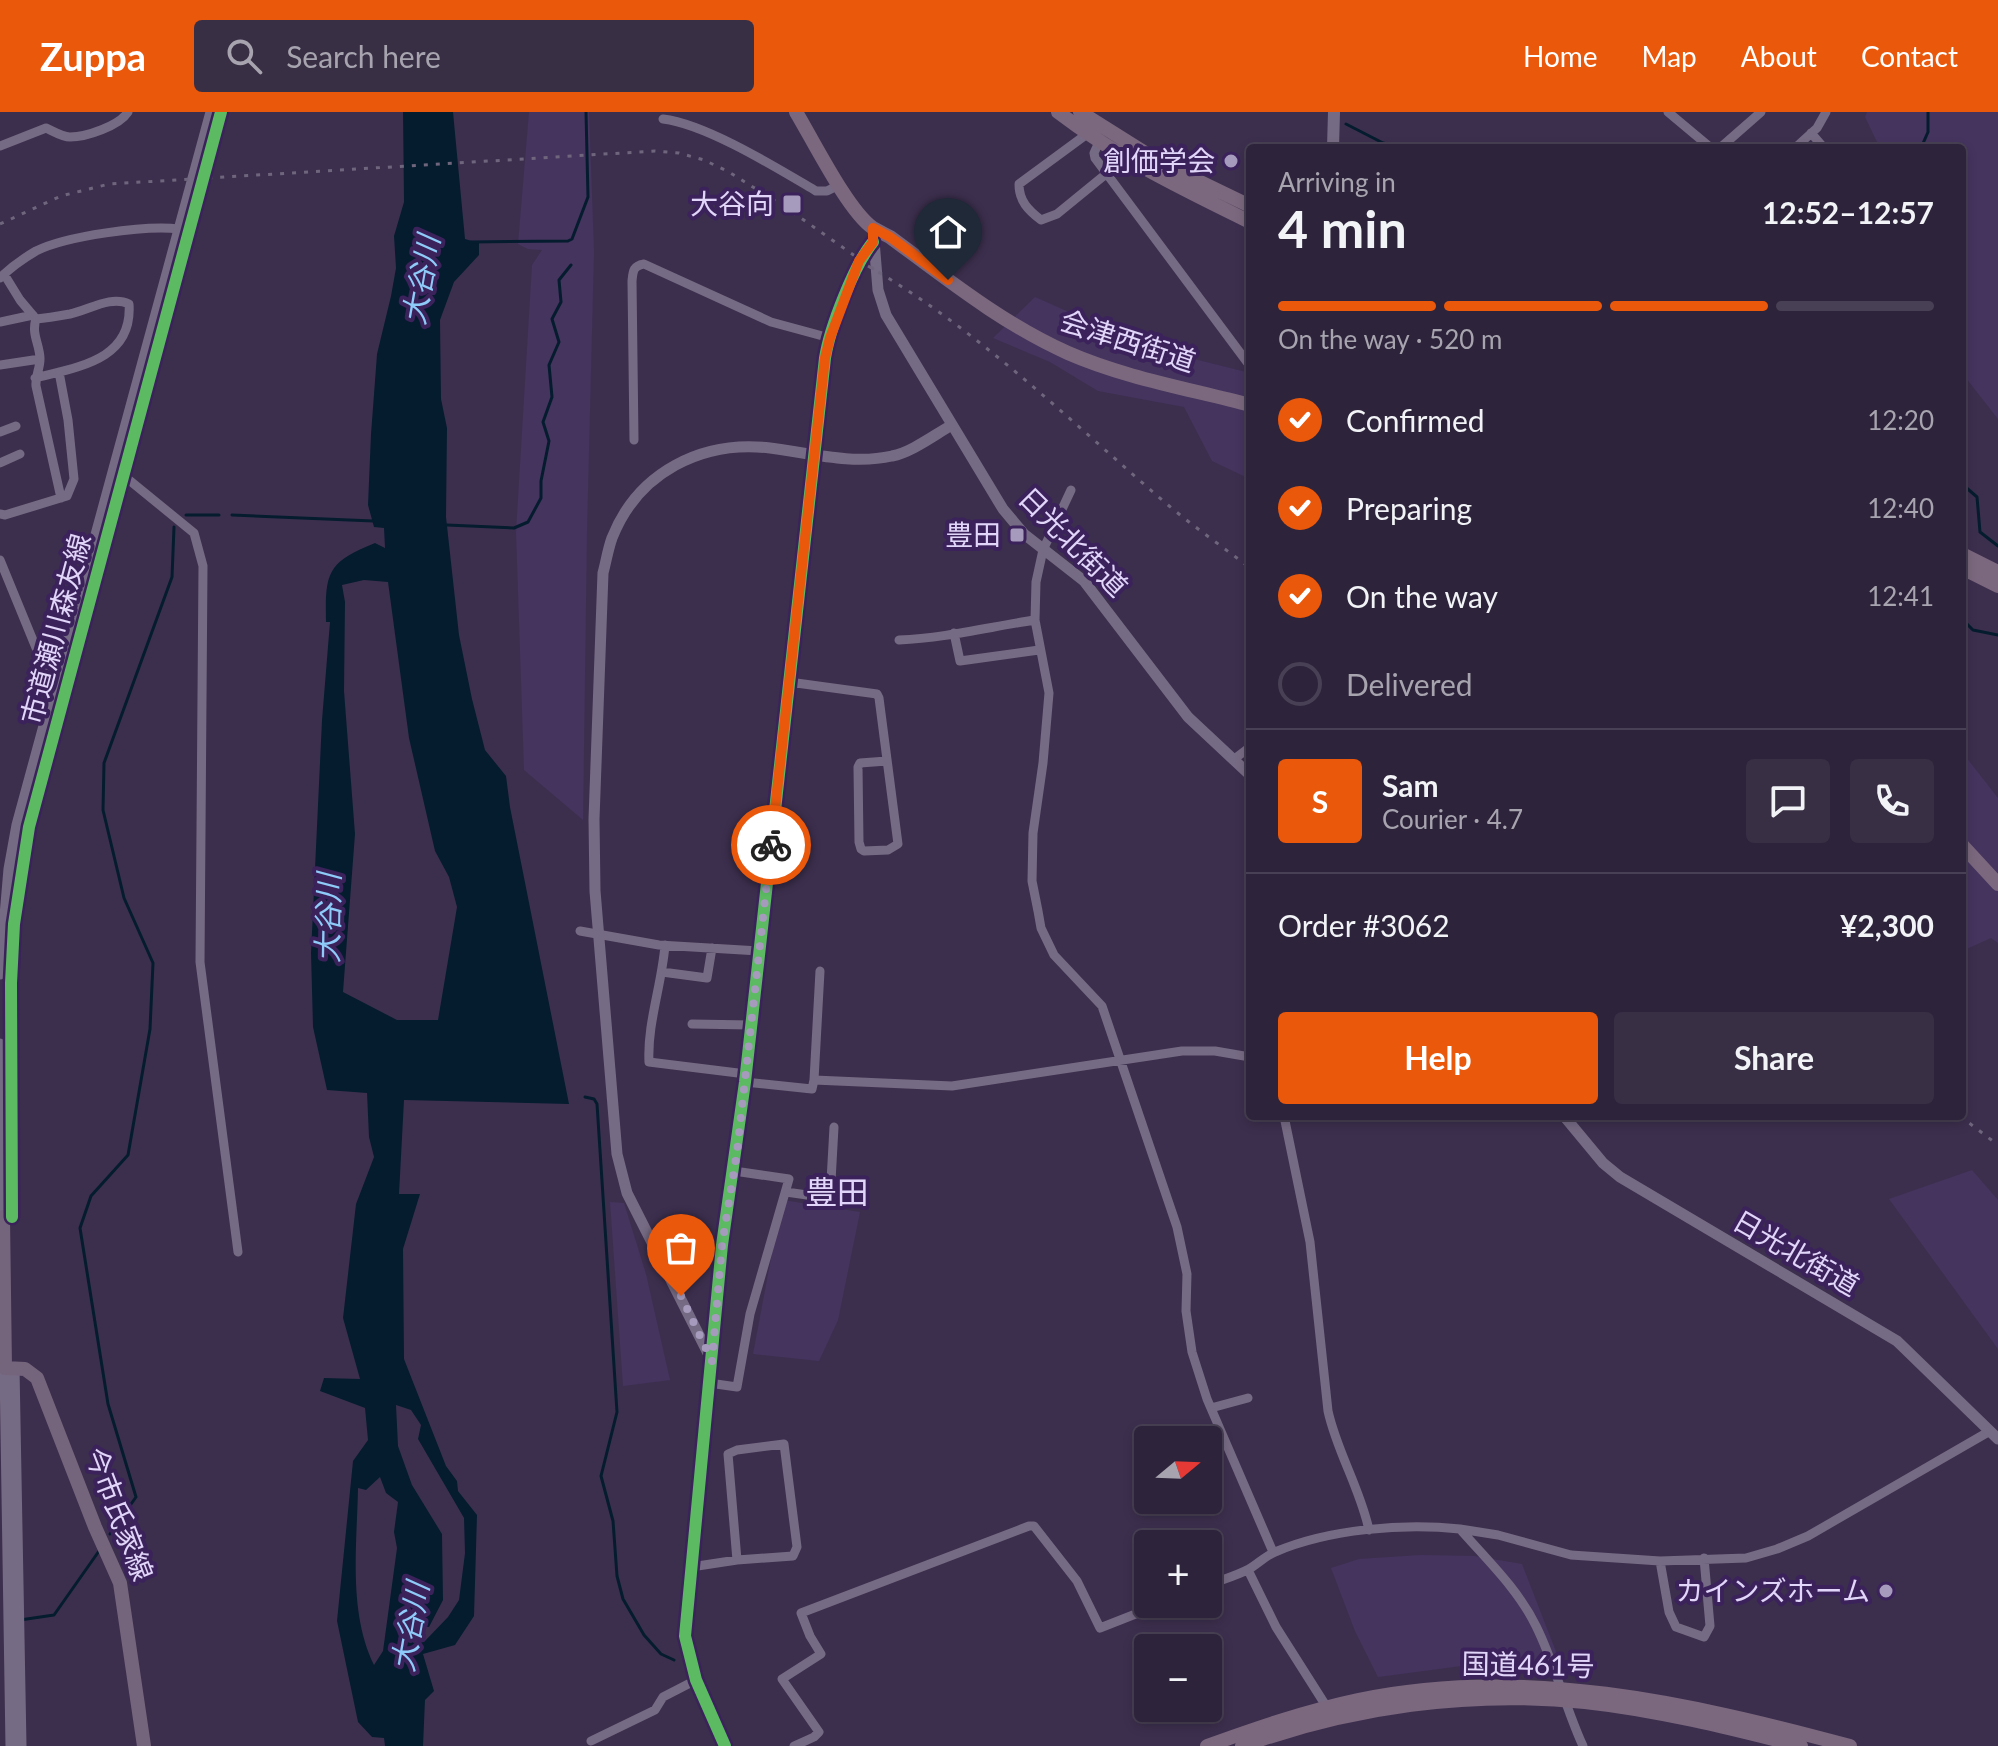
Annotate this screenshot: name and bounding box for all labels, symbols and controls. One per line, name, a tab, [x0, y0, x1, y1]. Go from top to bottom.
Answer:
search box	[194, 20, 754, 92]
text: Zuppa	[40, 33, 146, 79]
icon: search	[222, 34, 266, 78]
text: Search here	[286, 38, 441, 74]
text: Home	[1523, 39, 1598, 73]
text: Map	[1642, 39, 1697, 73]
text: About	[1741, 39, 1817, 73]
text: Contact	[1861, 39, 1958, 73]
place label: 創価学会	[1103, 143, 1215, 177]
marker: 創価学会	[1222, 152, 1240, 170]
text: Arriving in	[1278, 166, 1396, 198]
place label: 大谷向	[690, 186, 774, 220]
marker: 大谷向	[781, 193, 803, 215]
text: 12:52–12:57	[1762, 194, 1934, 230]
text: 4 min	[1278, 197, 1407, 259]
pin	[914, 198, 982, 280]
icon: home	[926, 210, 970, 254]
water label: 大谷川	[394, 229, 446, 327]
street label: 会津西街道	[1056, 302, 1200, 378]
text: On the way · 520 m	[1278, 323, 1502, 355]
icon: check	[1278, 398, 1322, 442]
text: Confirmed	[1346, 402, 1485, 438]
text: 12:20	[1867, 404, 1934, 436]
street label: 日光北街道	[1012, 480, 1135, 603]
icon: check	[1278, 486, 1322, 530]
text: Preparing	[1346, 490, 1472, 526]
text: 12:40	[1867, 492, 1934, 524]
place label: 豊田	[945, 517, 1001, 551]
marker: 豊田	[1008, 526, 1026, 544]
street label: 市道瀬川森友線	[13, 530, 97, 728]
icon: check	[1278, 574, 1322, 618]
text: On the way	[1346, 578, 1498, 614]
text: 12:41	[1867, 580, 1934, 612]
text: Delivered	[1346, 666, 1473, 702]
button: chat	[1746, 759, 1830, 843]
button: phone	[1850, 759, 1934, 843]
text: Sam	[1382, 767, 1439, 803]
text: S	[1312, 783, 1328, 819]
text: Courier · 4.7	[1382, 803, 1523, 835]
courier	[731, 805, 811, 885]
icon: bike	[749, 823, 793, 867]
water label: 大谷川	[308, 870, 346, 963]
text: Order #3062	[1278, 907, 1450, 943]
text: ¥2,300	[1840, 907, 1934, 943]
button: Help	[1278, 1012, 1598, 1104]
button: Share	[1614, 1012, 1934, 1104]
district label: 豊田	[805, 1172, 869, 1211]
street label: 日光北街道	[1727, 1202, 1866, 1302]
pin	[647, 1214, 715, 1296]
icon: bag	[659, 1226, 703, 1270]
north arrow	[1134, 1426, 1222, 1514]
map controls	[1134, 1426, 1222, 1722]
street label: 今市氏家線	[79, 1442, 161, 1585]
button: +	[1134, 1530, 1222, 1618]
place label: カインズホーム	[1675, 1573, 1870, 1607]
water label: 大谷川	[383, 1576, 435, 1674]
marker: カインズホーム	[1877, 1582, 1895, 1600]
button: −	[1134, 1634, 1222, 1722]
street label: 国道461号	[1461, 1646, 1595, 1682]

